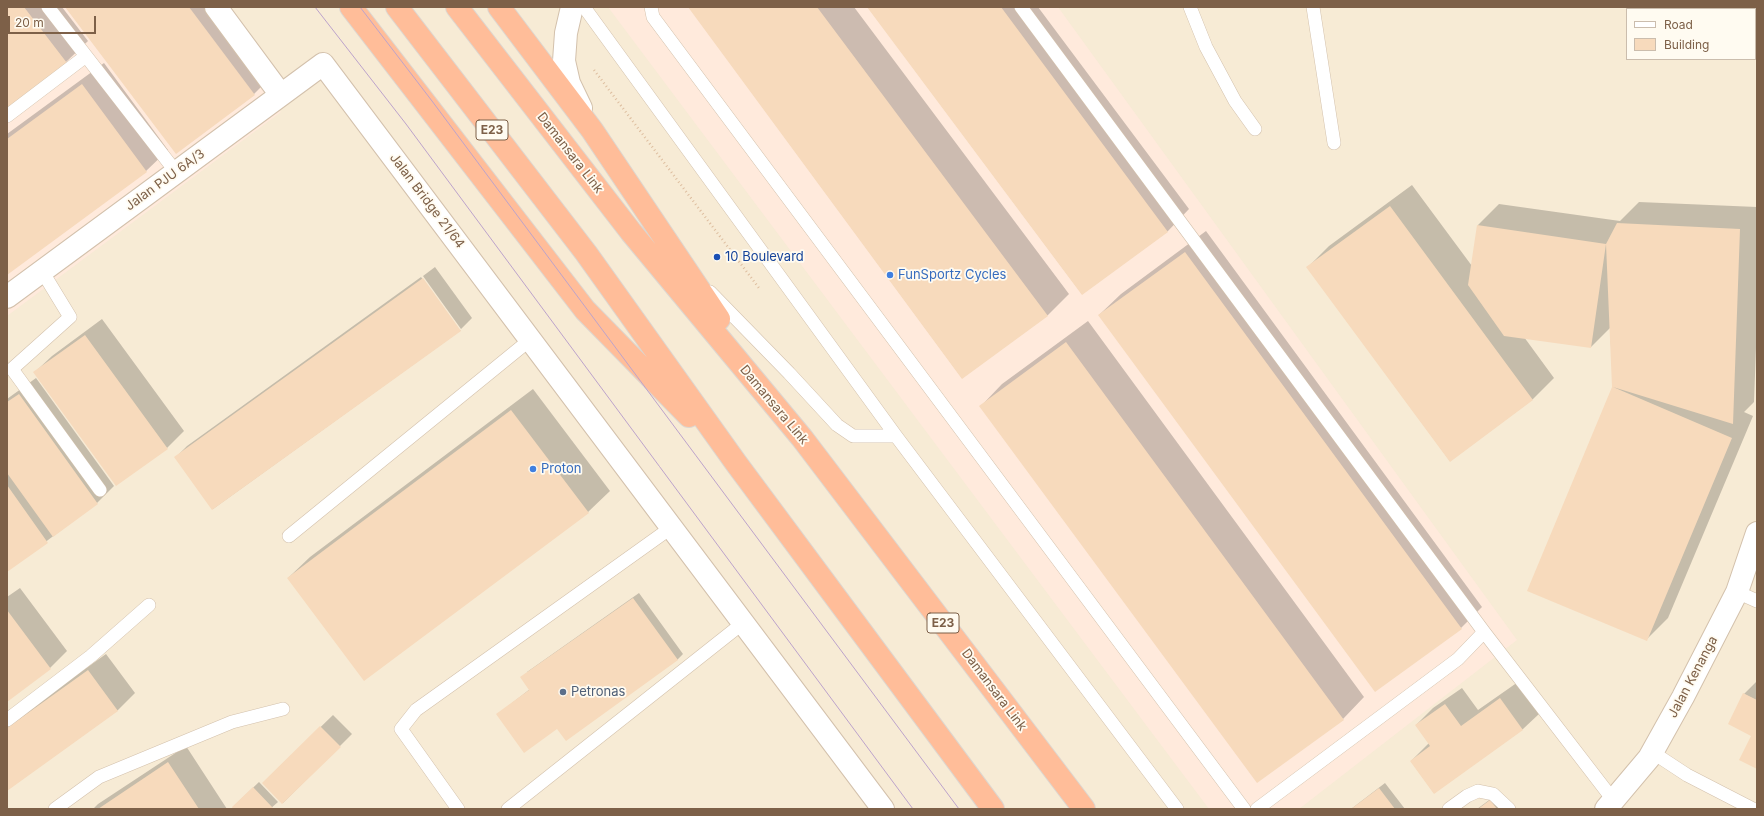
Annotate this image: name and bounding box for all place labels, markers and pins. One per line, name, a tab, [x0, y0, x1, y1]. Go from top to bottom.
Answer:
place label: 10 Boulevard	[725, 249, 804, 265]
marker: 10 Boulevard	[712, 252, 722, 262]
place label: FunSportz Cycles	[898, 267, 1006, 283]
marker: FunSportz Cycles	[885, 270, 895, 280]
place label: Proton	[541, 461, 581, 477]
marker: Proton	[528, 464, 538, 474]
place label: Petronas	[571, 684, 625, 700]
marker: Petronas	[558, 687, 568, 697]

